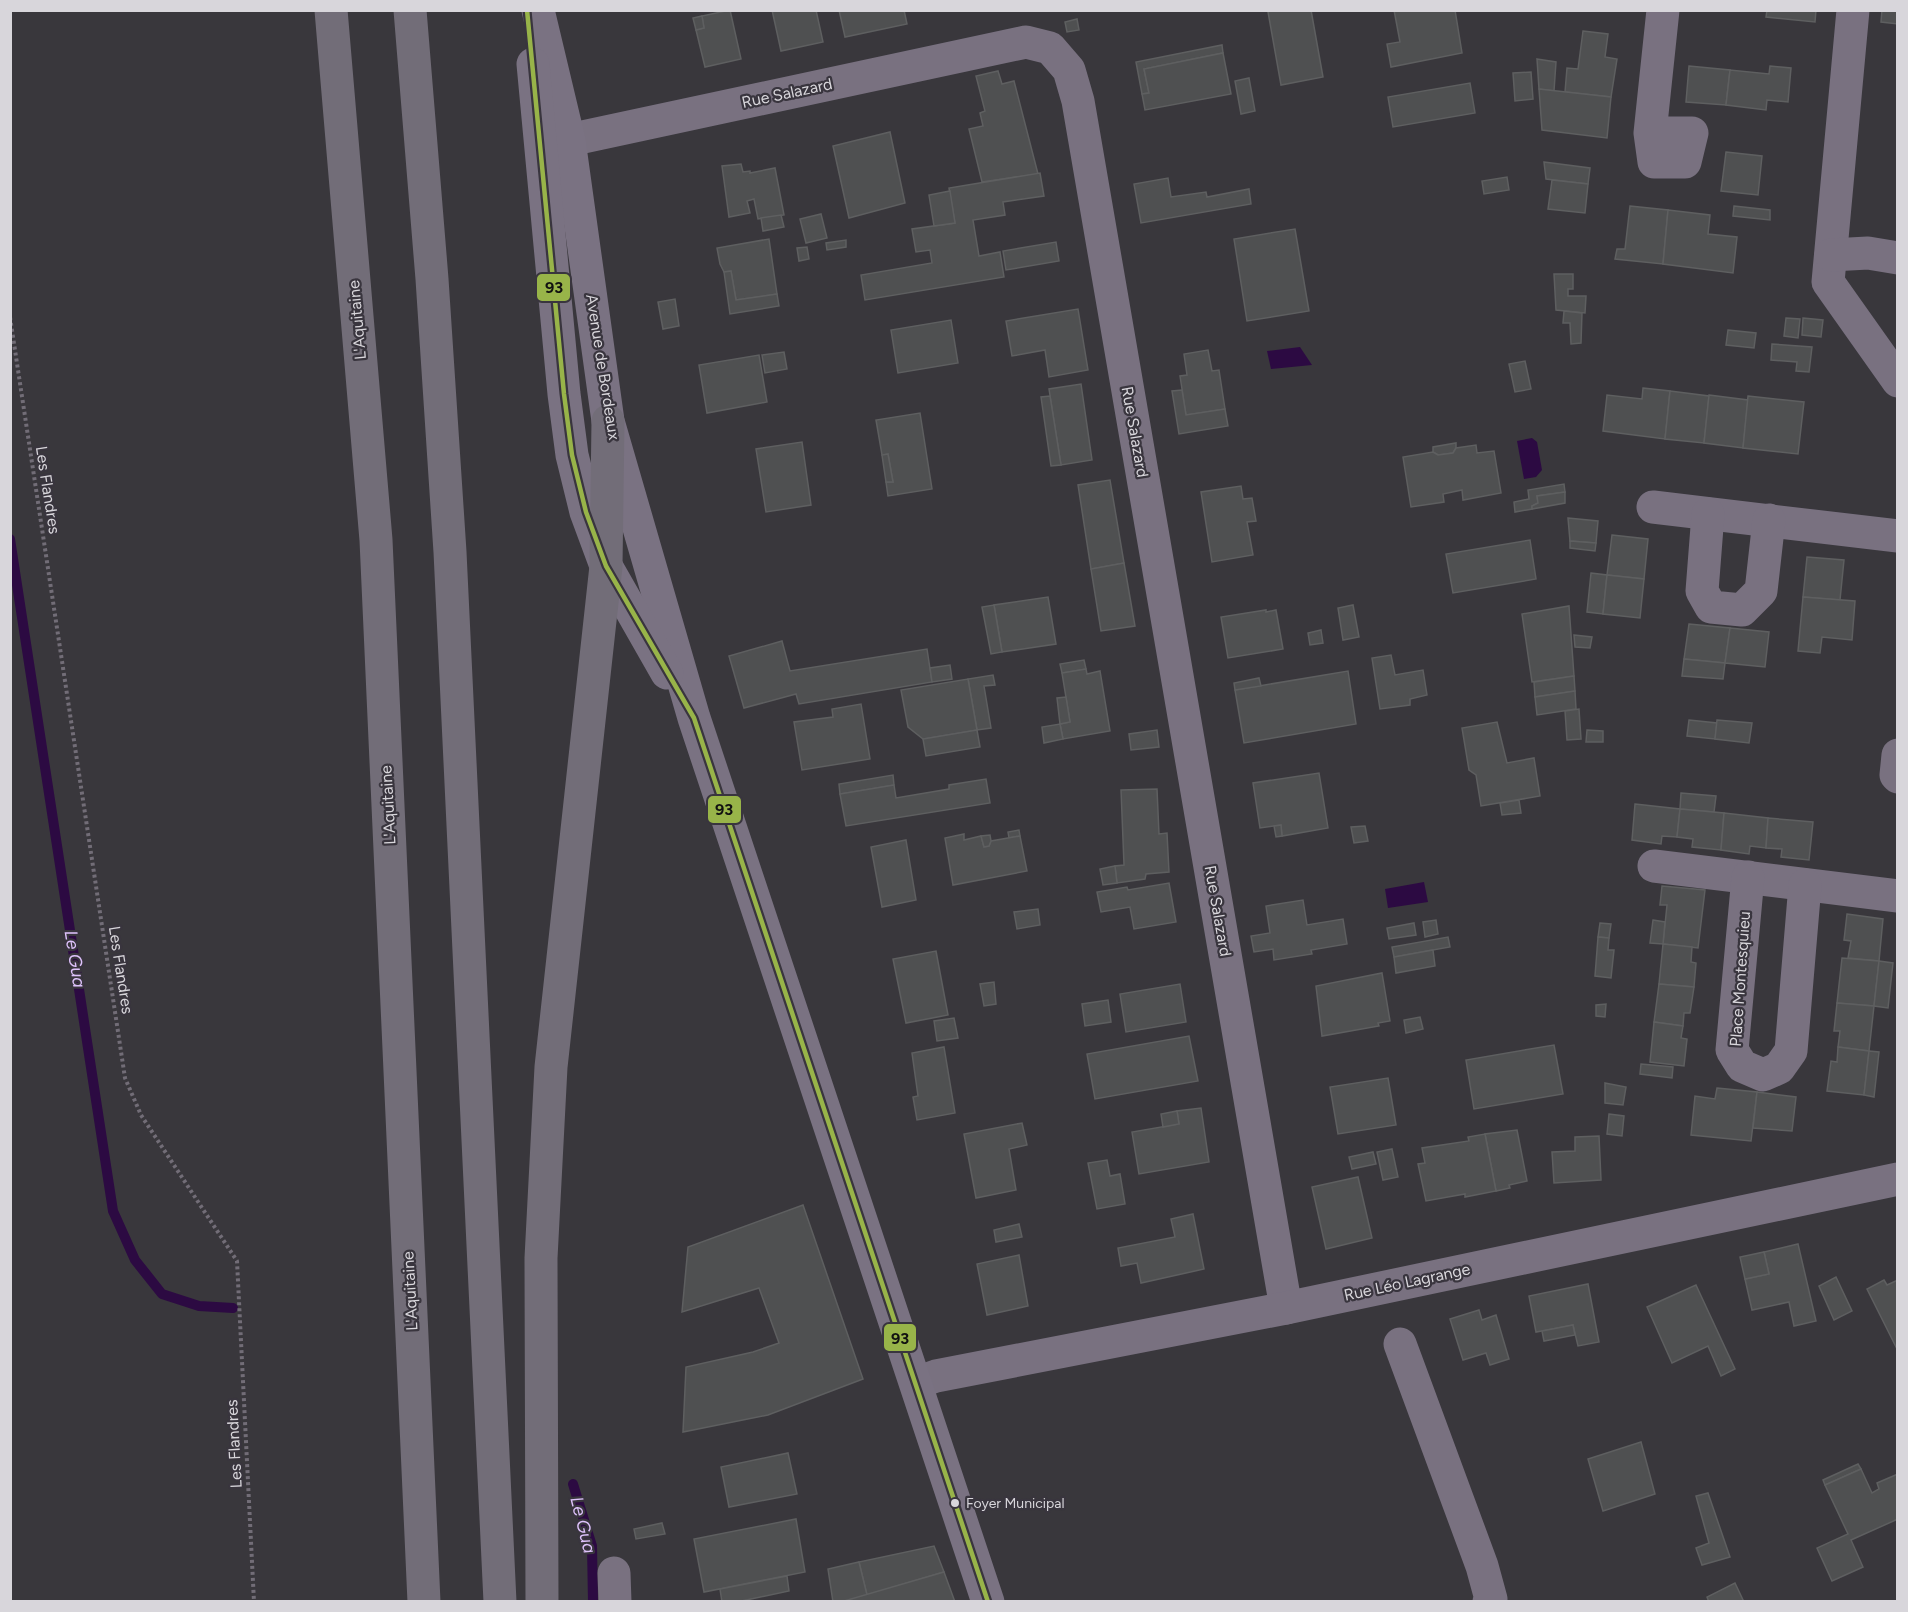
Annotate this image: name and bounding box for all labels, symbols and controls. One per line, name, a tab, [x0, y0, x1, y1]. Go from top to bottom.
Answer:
street label: Rue Salazard	[740, 74, 834, 112]
line badge: 93	[536, 273, 571, 302]
text: 93	[545, 278, 563, 297]
street label: L'Aquitaine	[344, 279, 370, 361]
street label: Avenue de Bordeaux	[582, 293, 624, 442]
street label: Rue Salazard	[1118, 385, 1152, 479]
street label: Les Flandres	[32, 445, 64, 535]
street label: L'Aquitaine	[376, 764, 400, 845]
line badge: 93	[707, 795, 742, 824]
text: 93	[715, 800, 733, 819]
street label: Rue Salazard	[1201, 864, 1235, 958]
street label: Place Montesquieu	[1726, 911, 1754, 1047]
street label: Les Flandres	[105, 925, 137, 1015]
water label: Le Gua	[60, 929, 90, 990]
street label: L'Aquitaine	[398, 1250, 422, 1331]
street label: Rue Léo Lagrange	[1342, 1259, 1472, 1305]
line badge: 93	[883, 1323, 917, 1352]
text: 93	[891, 1329, 909, 1348]
street label: Les Flandres	[222, 1399, 246, 1489]
water label: Le Gua	[565, 1494, 601, 1556]
place label: Foyer Municipal	[966, 1495, 1065, 1512]
marker: Foyer Municipal	[949, 1497, 961, 1509]

